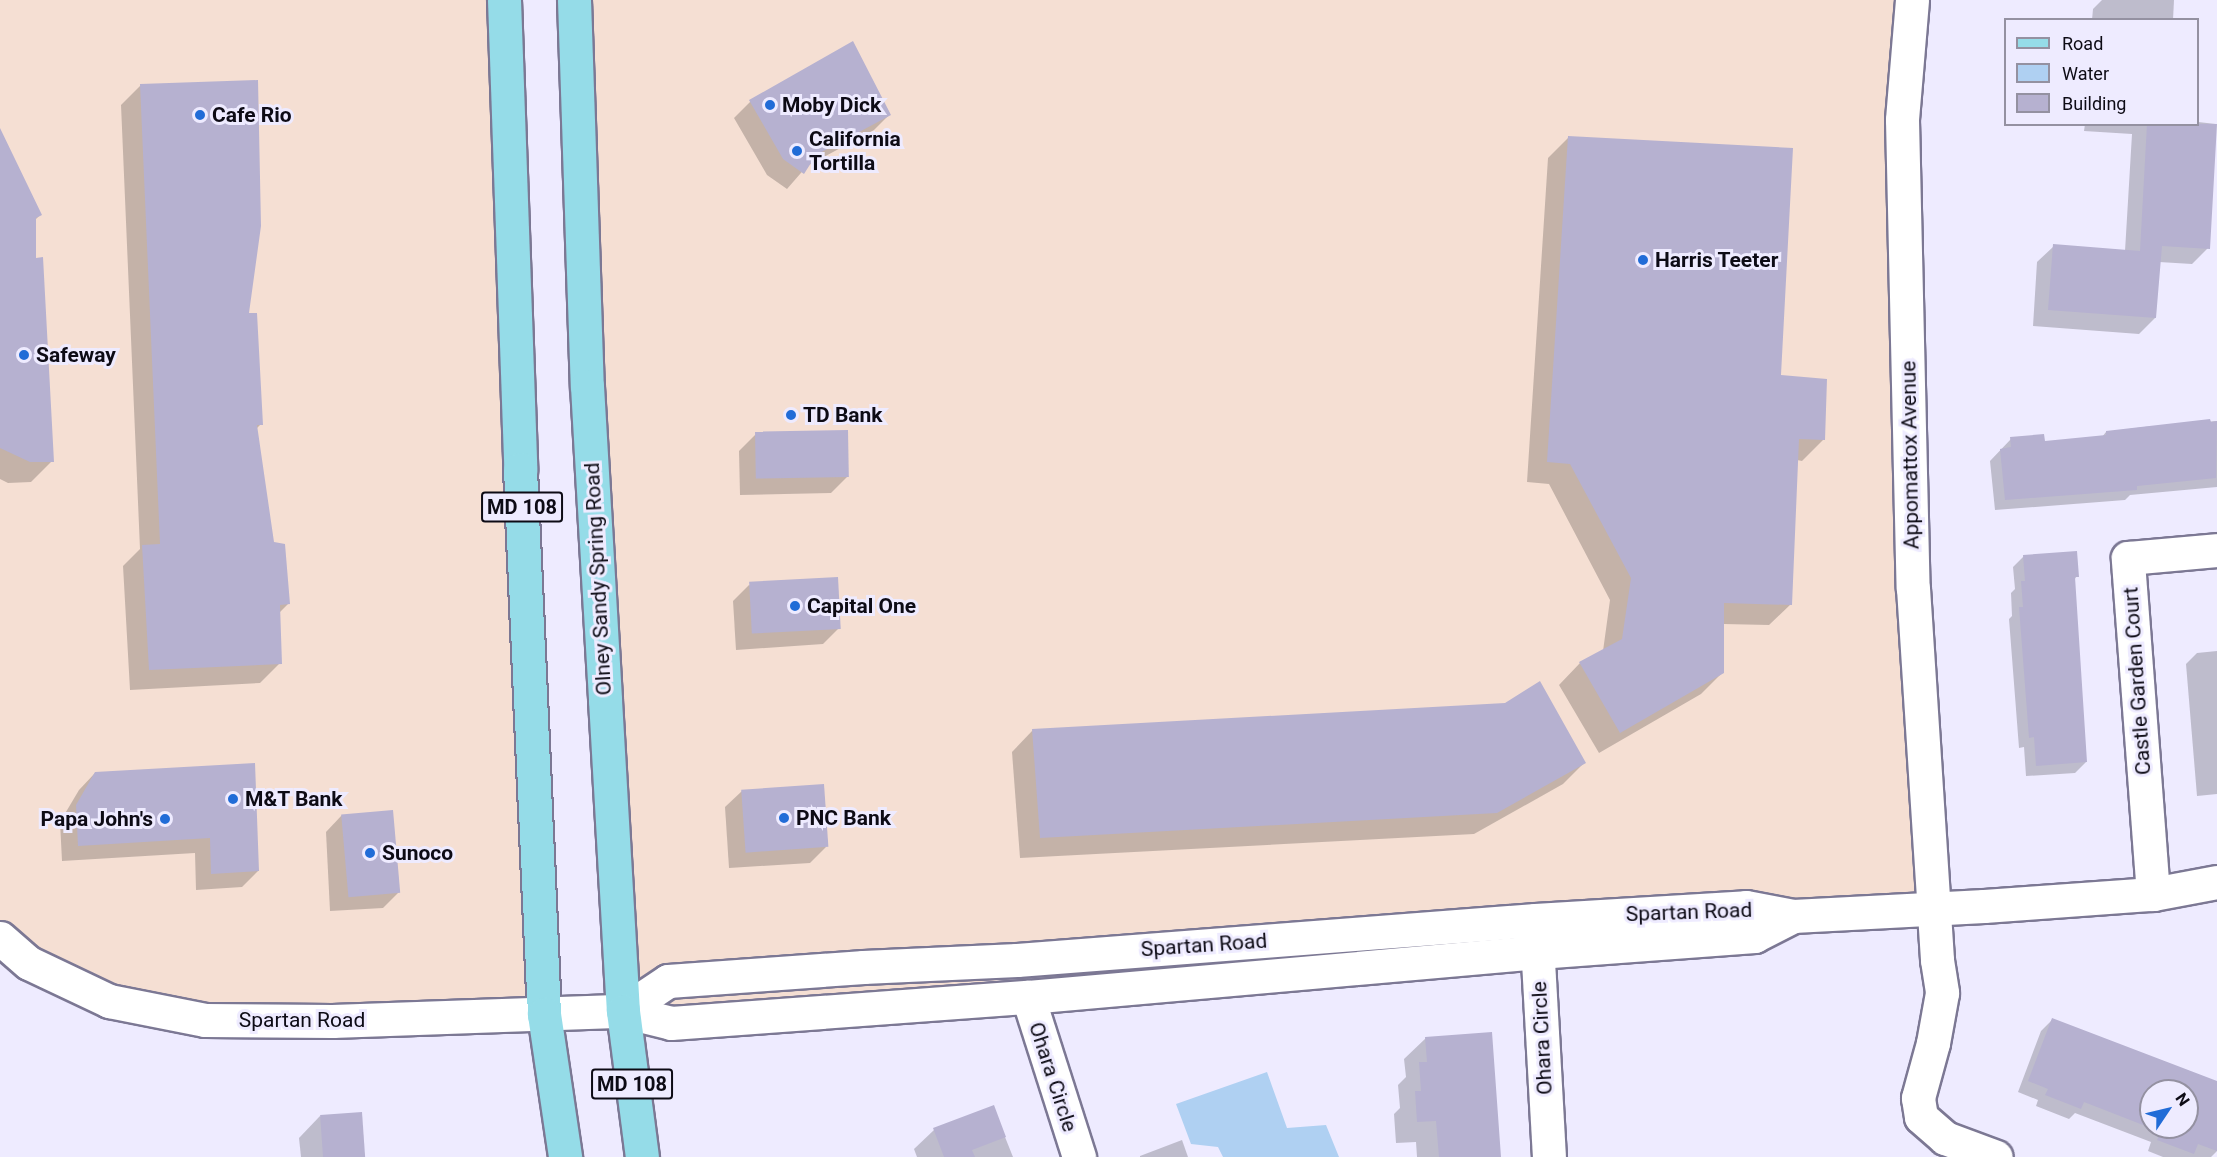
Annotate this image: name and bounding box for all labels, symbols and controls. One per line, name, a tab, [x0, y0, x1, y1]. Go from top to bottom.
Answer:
legend	[2004, 18, 2199, 126]
text: Road	[2062, 33, 2103, 54]
text: Water	[2062, 63, 2109, 84]
place label: Moby Dick	[782, 92, 881, 118]
text: Building	[2062, 93, 2126, 114]
marker: Moby Dick	[763, 98, 777, 112]
place label: Cafe Rio	[212, 102, 292, 128]
marker: Cafe Rio	[193, 108, 207, 122]
place label: California Tortilla	[809, 126, 901, 176]
marker: California Tortilla	[790, 144, 804, 158]
place label: Harris Teeter	[1655, 247, 1779, 273]
marker: Harris Teeter	[1636, 253, 1650, 267]
place label: Safeway	[36, 342, 116, 368]
marker: Safeway	[17, 348, 31, 362]
street label: Appomattox Avenue	[1896, 360, 1924, 550]
place label: TD Bank	[803, 402, 883, 428]
marker: TD Bank	[784, 408, 798, 422]
street label: Olney Sandy Spring Road	[579, 462, 617, 696]
road number: MD 108	[480, 490, 564, 524]
street label: Castle Garden Court	[2118, 586, 2156, 776]
place label: Capital One	[807, 593, 916, 619]
marker: Capital One	[788, 599, 802, 613]
place label: M&T Bank	[245, 786, 343, 812]
marker: M&T Bank	[226, 792, 240, 806]
place label: PNC Bank	[796, 805, 891, 831]
place label: Papa John's	[41, 806, 153, 832]
marker: PNC Bank	[777, 811, 791, 825]
marker: Papa John's	[158, 812, 172, 826]
place label: Sunoco	[382, 840, 453, 866]
marker: Sunoco	[363, 846, 377, 860]
street label: Spartan Road	[1625, 897, 1753, 927]
street label: Spartan Road	[1140, 928, 1268, 962]
street label: Ohara Circle	[1526, 981, 1558, 1095]
street label: Spartan Road	[239, 1007, 365, 1033]
street label: Ohara Circle	[1023, 1019, 1083, 1135]
road number: MD 108	[590, 1067, 674, 1101]
north arrow	[2139, 1079, 2199, 1139]
text: N	[2171, 1089, 2194, 1110]

